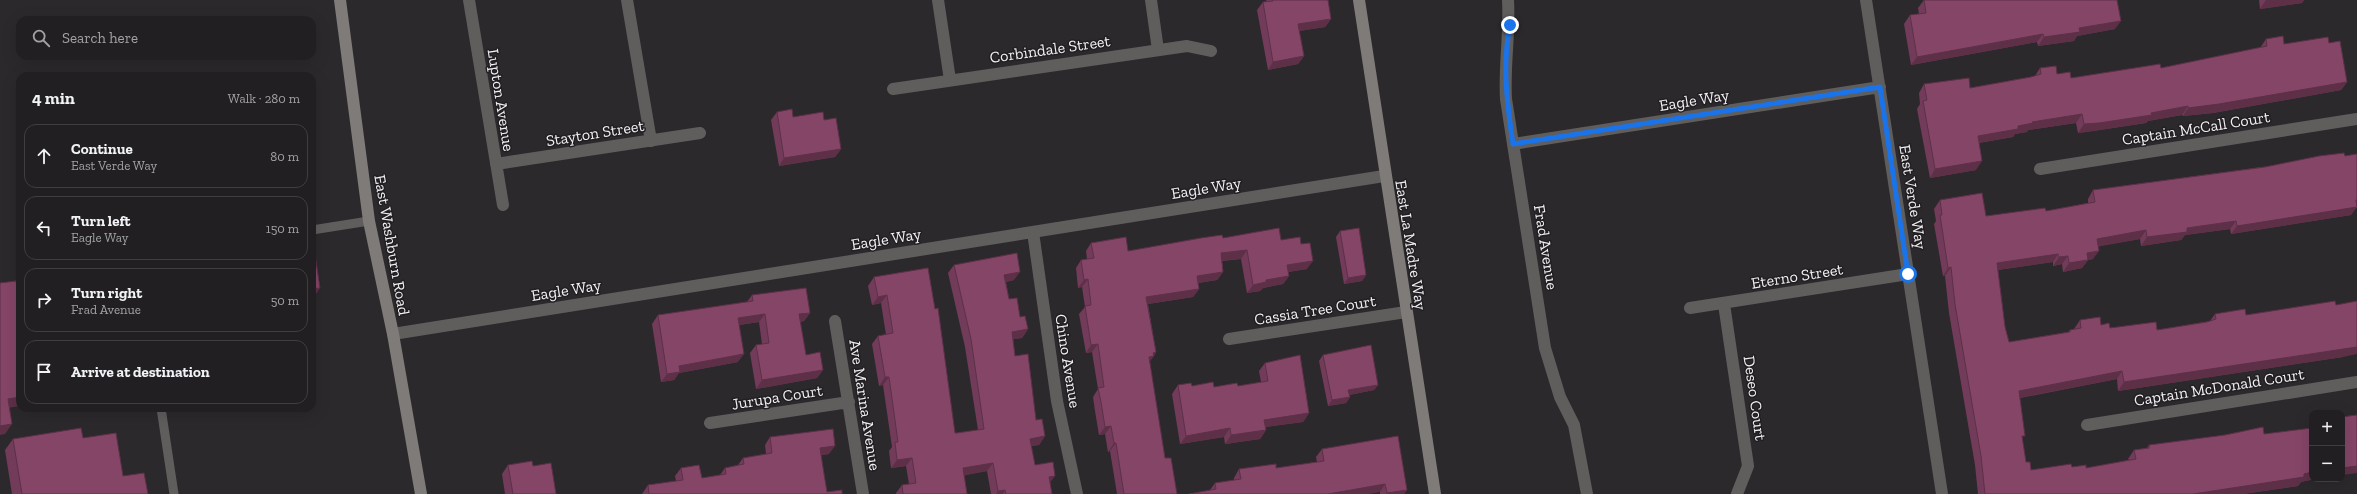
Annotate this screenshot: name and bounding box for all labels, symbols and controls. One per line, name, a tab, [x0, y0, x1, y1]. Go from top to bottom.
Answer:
search box	[16, 16, 316, 60]
route end	[1501, 16, 1519, 34]
icon: search	[30, 27, 52, 49]
text: Search here	[62, 29, 138, 47]
street label: Corbindale Street	[988, 31, 1112, 67]
street label: Lupton Avenue	[484, 47, 518, 153]
street label: Eagle Way	[1658, 85, 1731, 115]
text: 4 min	[32, 88, 75, 108]
text: Walk · 280 m	[228, 91, 300, 106]
street label: Captain McCall Court	[2121, 107, 2271, 149]
street label: Stayton Street	[545, 116, 646, 150]
text: Continue	[71, 140, 133, 158]
street label: East Verde Way	[1895, 143, 1931, 252]
icon: ahead	[33, 145, 55, 167]
text: 80 m	[270, 149, 299, 164]
text: East Verde Way	[71, 158, 157, 173]
street label: East Washburn Road	[370, 173, 414, 317]
street label: Eagle Way	[1170, 173, 1243, 203]
street label: East La Madre Way	[1391, 179, 1431, 312]
street label: Frad Avenue	[1530, 203, 1562, 291]
text: Turn left	[71, 212, 131, 230]
icon: left	[33, 217, 55, 239]
text: 150 m	[266, 221, 299, 236]
street label: Eagle Way	[850, 224, 923, 254]
text: Eagle Way	[71, 230, 128, 245]
street label: Eterno Street	[1750, 259, 1844, 293]
route start	[1899, 265, 1917, 283]
street label: Eagle Way	[530, 275, 603, 305]
text: Turn right	[71, 284, 142, 302]
icon: right	[33, 289, 55, 311]
street label: Cassia Tree Court	[1253, 291, 1377, 329]
text: 50 m	[271, 293, 299, 308]
text: Frad Avenue	[71, 302, 141, 317]
street label: Chino Avenue	[1051, 313, 1085, 409]
street label: Ave Marina Avenue	[845, 338, 885, 472]
street label: Deseo Court	[1740, 354, 1770, 442]
icon: arrive	[33, 361, 55, 383]
text: Arrive at destination	[71, 363, 210, 381]
street label: Captain McDonald Court	[2133, 364, 2305, 410]
street label: Jurupa Court	[730, 380, 824, 414]
map controls	[2309, 410, 2345, 482]
button: +	[2309, 410, 2345, 446]
button: −	[2309, 446, 2345, 482]

